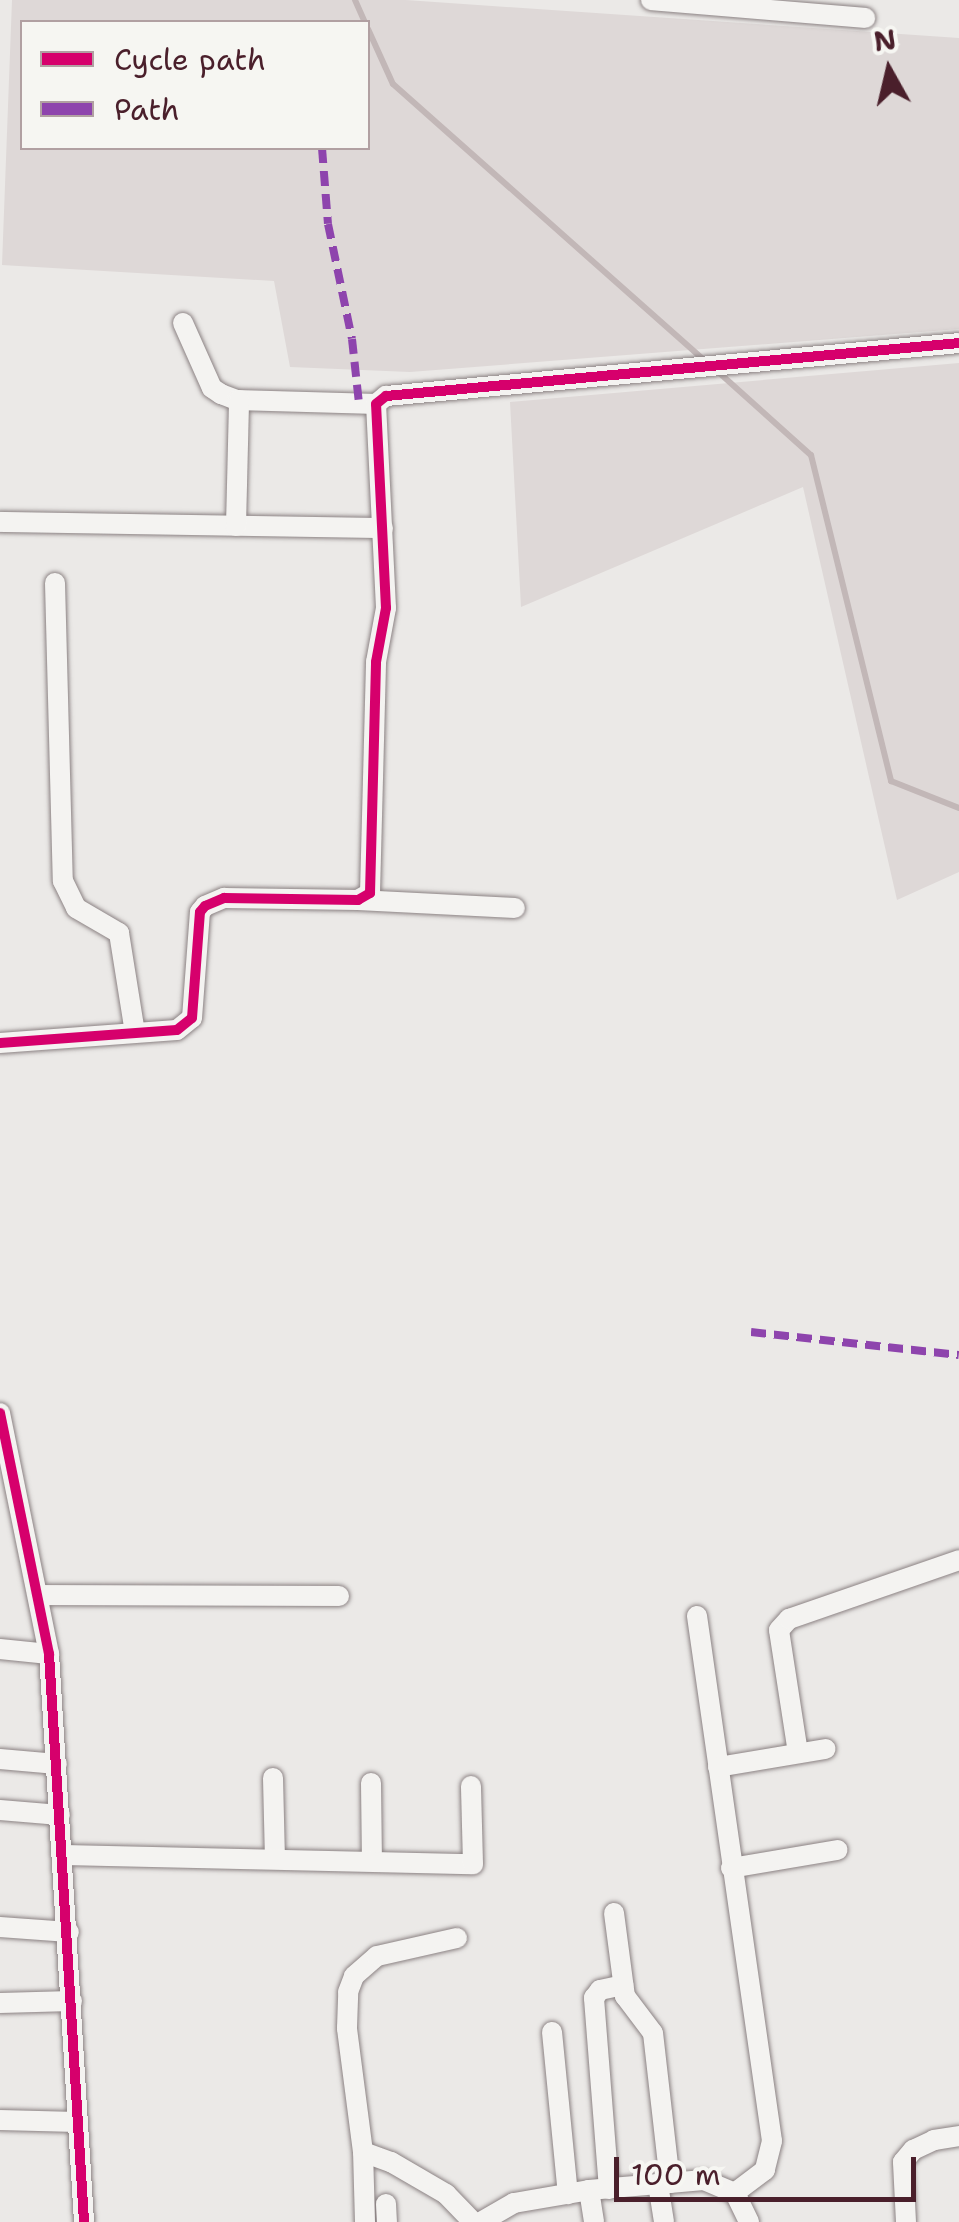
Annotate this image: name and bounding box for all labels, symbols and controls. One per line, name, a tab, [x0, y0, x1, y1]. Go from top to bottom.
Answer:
legend	[20, 20, 370, 150]
north arrow	[839, 20, 939, 120]
text: N	[871, 20, 898, 61]
text: Cycle path	[114, 39, 266, 80]
text: Path	[114, 89, 180, 130]
scale bar	[619, 2137, 922, 2199]
text: 100 m	[631, 2154, 721, 2195]

